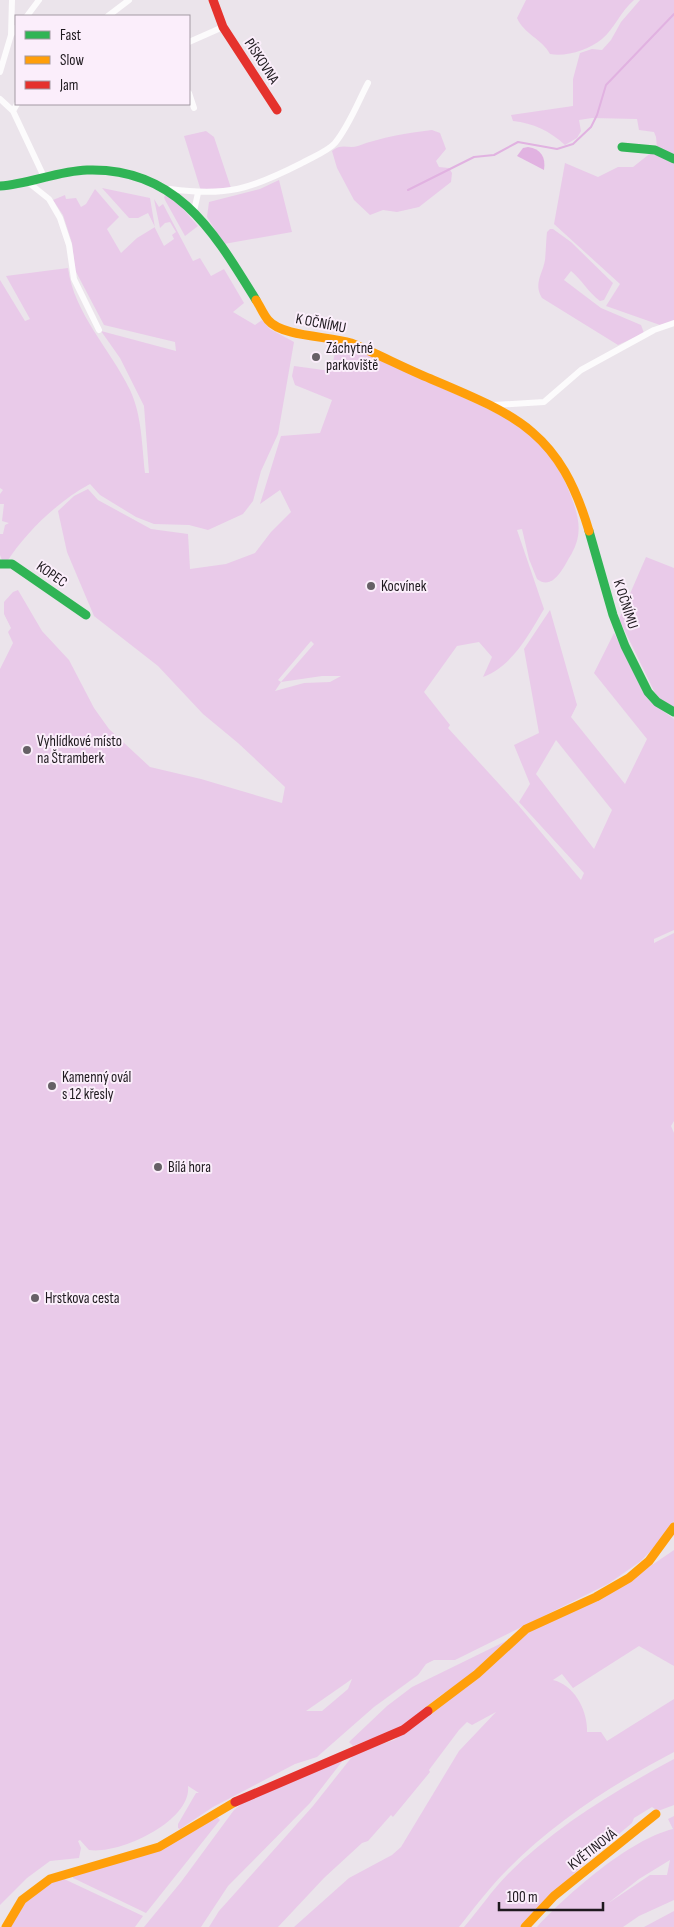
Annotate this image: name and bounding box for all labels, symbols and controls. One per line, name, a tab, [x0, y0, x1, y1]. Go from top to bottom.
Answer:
legend	[15, 15, 190, 105]
text: Fast	[60, 26, 82, 45]
street label: PÍSKOVNA	[240, 35, 284, 88]
text: Slow	[60, 51, 84, 70]
text: Jam	[59, 76, 78, 95]
street label: K OČNÍMU	[294, 309, 348, 338]
place label: Záchytné parkoviště	[326, 339, 378, 375]
marker: Záchytné parkoviště	[310, 351, 322, 363]
street label: KOPEC	[33, 557, 71, 592]
place label: Kocvínek	[381, 577, 427, 596]
street label: K OČNÍMU	[609, 577, 642, 631]
marker: Kocvínek	[365, 580, 377, 592]
place label: Vyhlídkové místo na Štramberk	[37, 732, 122, 768]
marker: Vyhlídkové místo na Štramberk	[21, 744, 33, 756]
place label: Kamenný ovál s 12 křesly	[62, 1068, 131, 1104]
marker: Kamenný ovál s 12 křesly	[46, 1080, 58, 1092]
place label: Bílá hora	[168, 1158, 211, 1177]
marker: Bílá hora	[152, 1161, 164, 1173]
place label: Hrstkova cesta	[45, 1289, 120, 1308]
marker: Hrstkova cesta	[29, 1292, 41, 1304]
street label: KVĚTINOVÁ	[564, 1824, 621, 1874]
scale bar	[499, 1880, 603, 1912]
text: 100 m	[507, 1888, 538, 1907]

